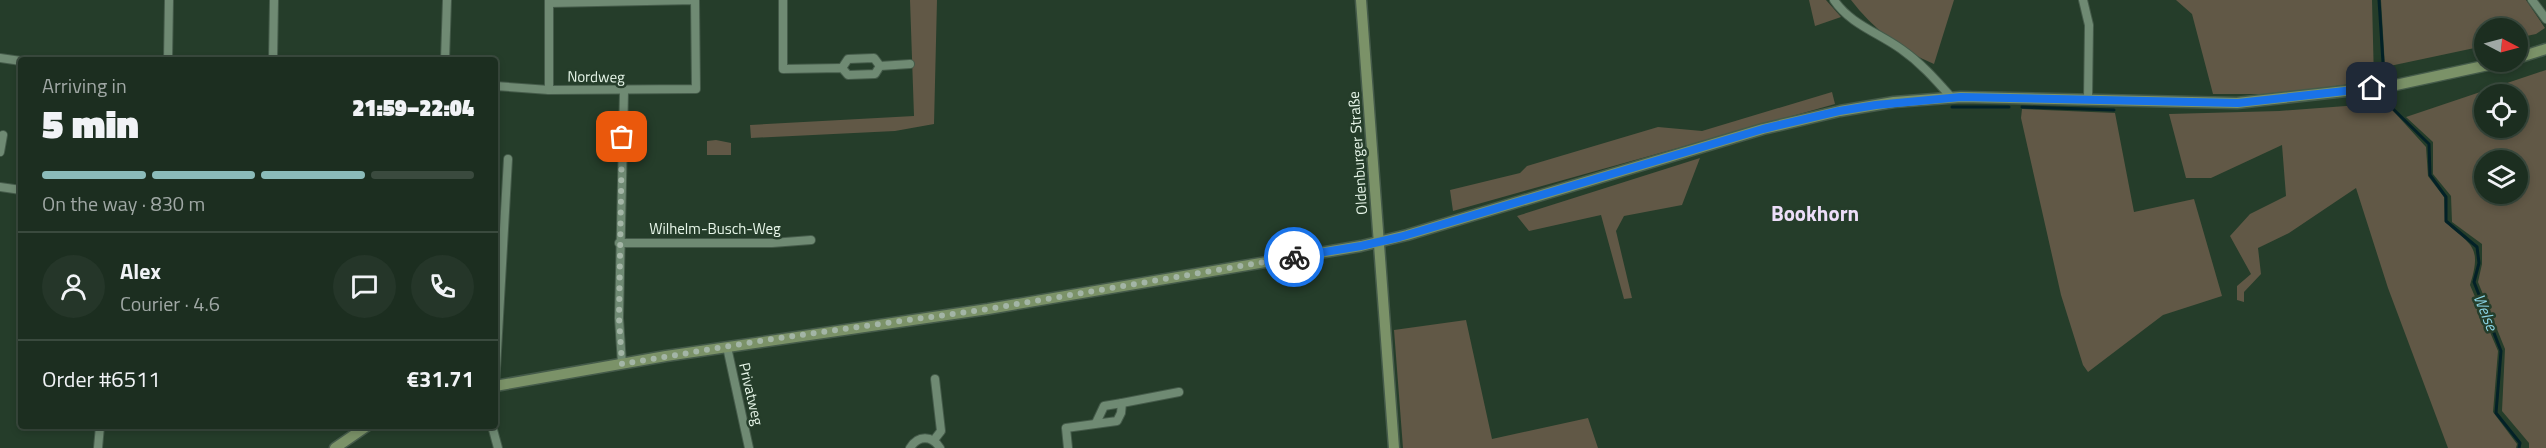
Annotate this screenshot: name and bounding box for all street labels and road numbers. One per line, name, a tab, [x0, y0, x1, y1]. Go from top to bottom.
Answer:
street label: Nordweg	[567, 64, 625, 89]
street label: Oldenburger Straße	[1342, 90, 1373, 216]
street label: Wilhelm-Busch-Weg	[649, 217, 781, 240]
street label: Privatweg	[733, 360, 770, 428]

